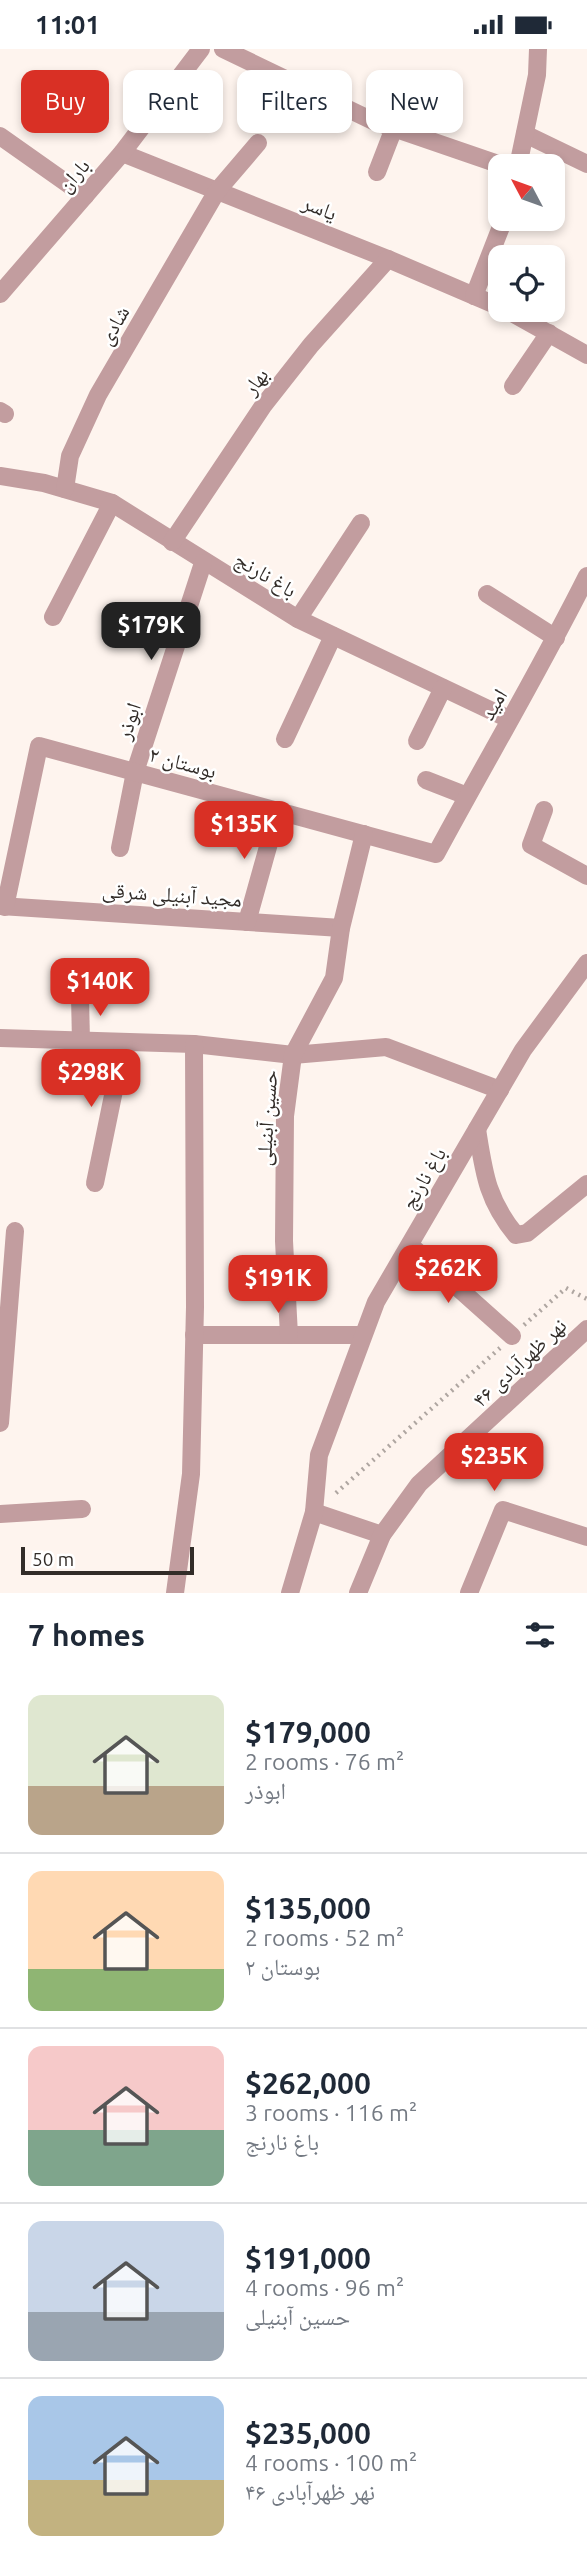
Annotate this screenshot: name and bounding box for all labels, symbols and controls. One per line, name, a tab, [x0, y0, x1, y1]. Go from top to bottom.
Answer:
text: 11:01	[35, 10, 100, 39]
chip: Buy	[21, 70, 109, 133]
chip: Rent	[123, 70, 223, 133]
chip: Filters	[237, 70, 352, 133]
chip: New	[366, 70, 463, 133]
street label: باران	[52, 153, 95, 197]
north arrow	[488, 154, 565, 231]
map controls	[488, 154, 565, 322]
street label: یاسر	[298, 189, 341, 225]
button: locate	[488, 245, 565, 322]
street label: شادی	[92, 301, 134, 349]
street label: بهار	[237, 363, 274, 400]
street label: باغ نارنج	[230, 546, 301, 603]
pin: $179K	[102, 603, 200, 662]
text: $179K	[117, 612, 185, 637]
street label: امید	[474, 684, 512, 724]
street label: ابوذر	[110, 700, 146, 744]
street label: بوستان ۲	[146, 741, 219, 783]
pin: $135K	[195, 801, 293, 861]
text: $135K	[210, 811, 278, 836]
street label: مجید آبنیلی شرقی	[101, 877, 243, 913]
pin: $140K	[51, 958, 149, 1018]
text: $140K	[66, 968, 134, 993]
pin: $298K	[42, 1049, 140, 1109]
text: $298K	[57, 1059, 125, 1084]
street label: حسین آبنیلی	[251, 1069, 283, 1167]
street label: باغ نارنج	[396, 1143, 452, 1214]
pin: $262K	[399, 1245, 497, 1305]
pin: $191K	[229, 1255, 327, 1315]
text: $262K	[414, 1255, 482, 1280]
text: $191K	[244, 1265, 312, 1290]
street label: نهر ظهرآبادی ۴۶	[467, 1313, 571, 1412]
pin: $235K	[445, 1433, 543, 1493]
text: $235K	[460, 1443, 528, 1468]
scale bar	[21, 1544, 194, 1576]
text: 50 m	[32, 1548, 74, 1570]
icon: filters	[521, 1616, 559, 1654]
text: 7 homes	[28, 1618, 145, 1652]
text: $179,000	[245, 1715, 371, 1749]
icon: home	[84, 1723, 168, 1807]
text: 2 rooms · 76 m²	[245, 1749, 404, 1774]
text: ابوذر	[245, 1778, 286, 1803]
text: $135,000	[245, 1891, 371, 1925]
icon: home	[84, 1899, 168, 1983]
text: 2 rooms · 52 m²	[245, 1925, 404, 1950]
text: بوستان ۲	[245, 1954, 320, 1979]
text: $262,000	[245, 2066, 371, 2100]
icon: home	[84, 2074, 168, 2158]
text: 3 rooms · 116 m²	[245, 2100, 417, 2125]
text: باغ نارنج	[245, 2129, 319, 2154]
text: $191,000	[245, 2241, 371, 2275]
icon: home	[84, 2249, 168, 2333]
text: 4 rooms · 96 m²	[245, 2275, 404, 2300]
text: حسین آبنیلی	[245, 2304, 350, 2329]
text: $235,000	[245, 2416, 371, 2450]
icon: home	[84, 2424, 168, 2508]
text: 4 rooms · 100 m²	[245, 2450, 417, 2475]
text: نهر ظهرآبادی ۴۶	[245, 2479, 375, 2504]

